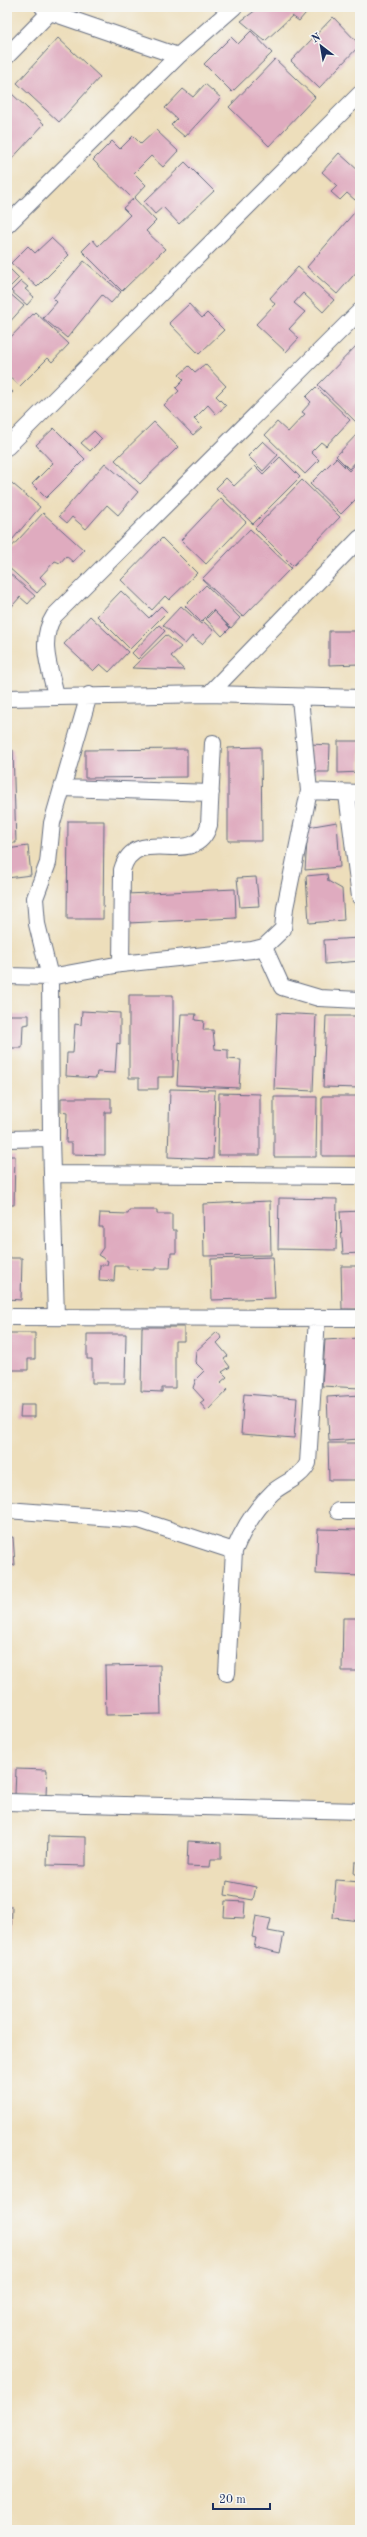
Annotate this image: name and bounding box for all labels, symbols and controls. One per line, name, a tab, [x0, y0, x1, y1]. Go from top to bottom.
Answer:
north arrow	[301, 26, 341, 66]
text: N	[310, 32, 324, 46]
scale bar	[213, 2485, 270, 2511]
text: 20 m	[219, 2494, 246, 2506]

